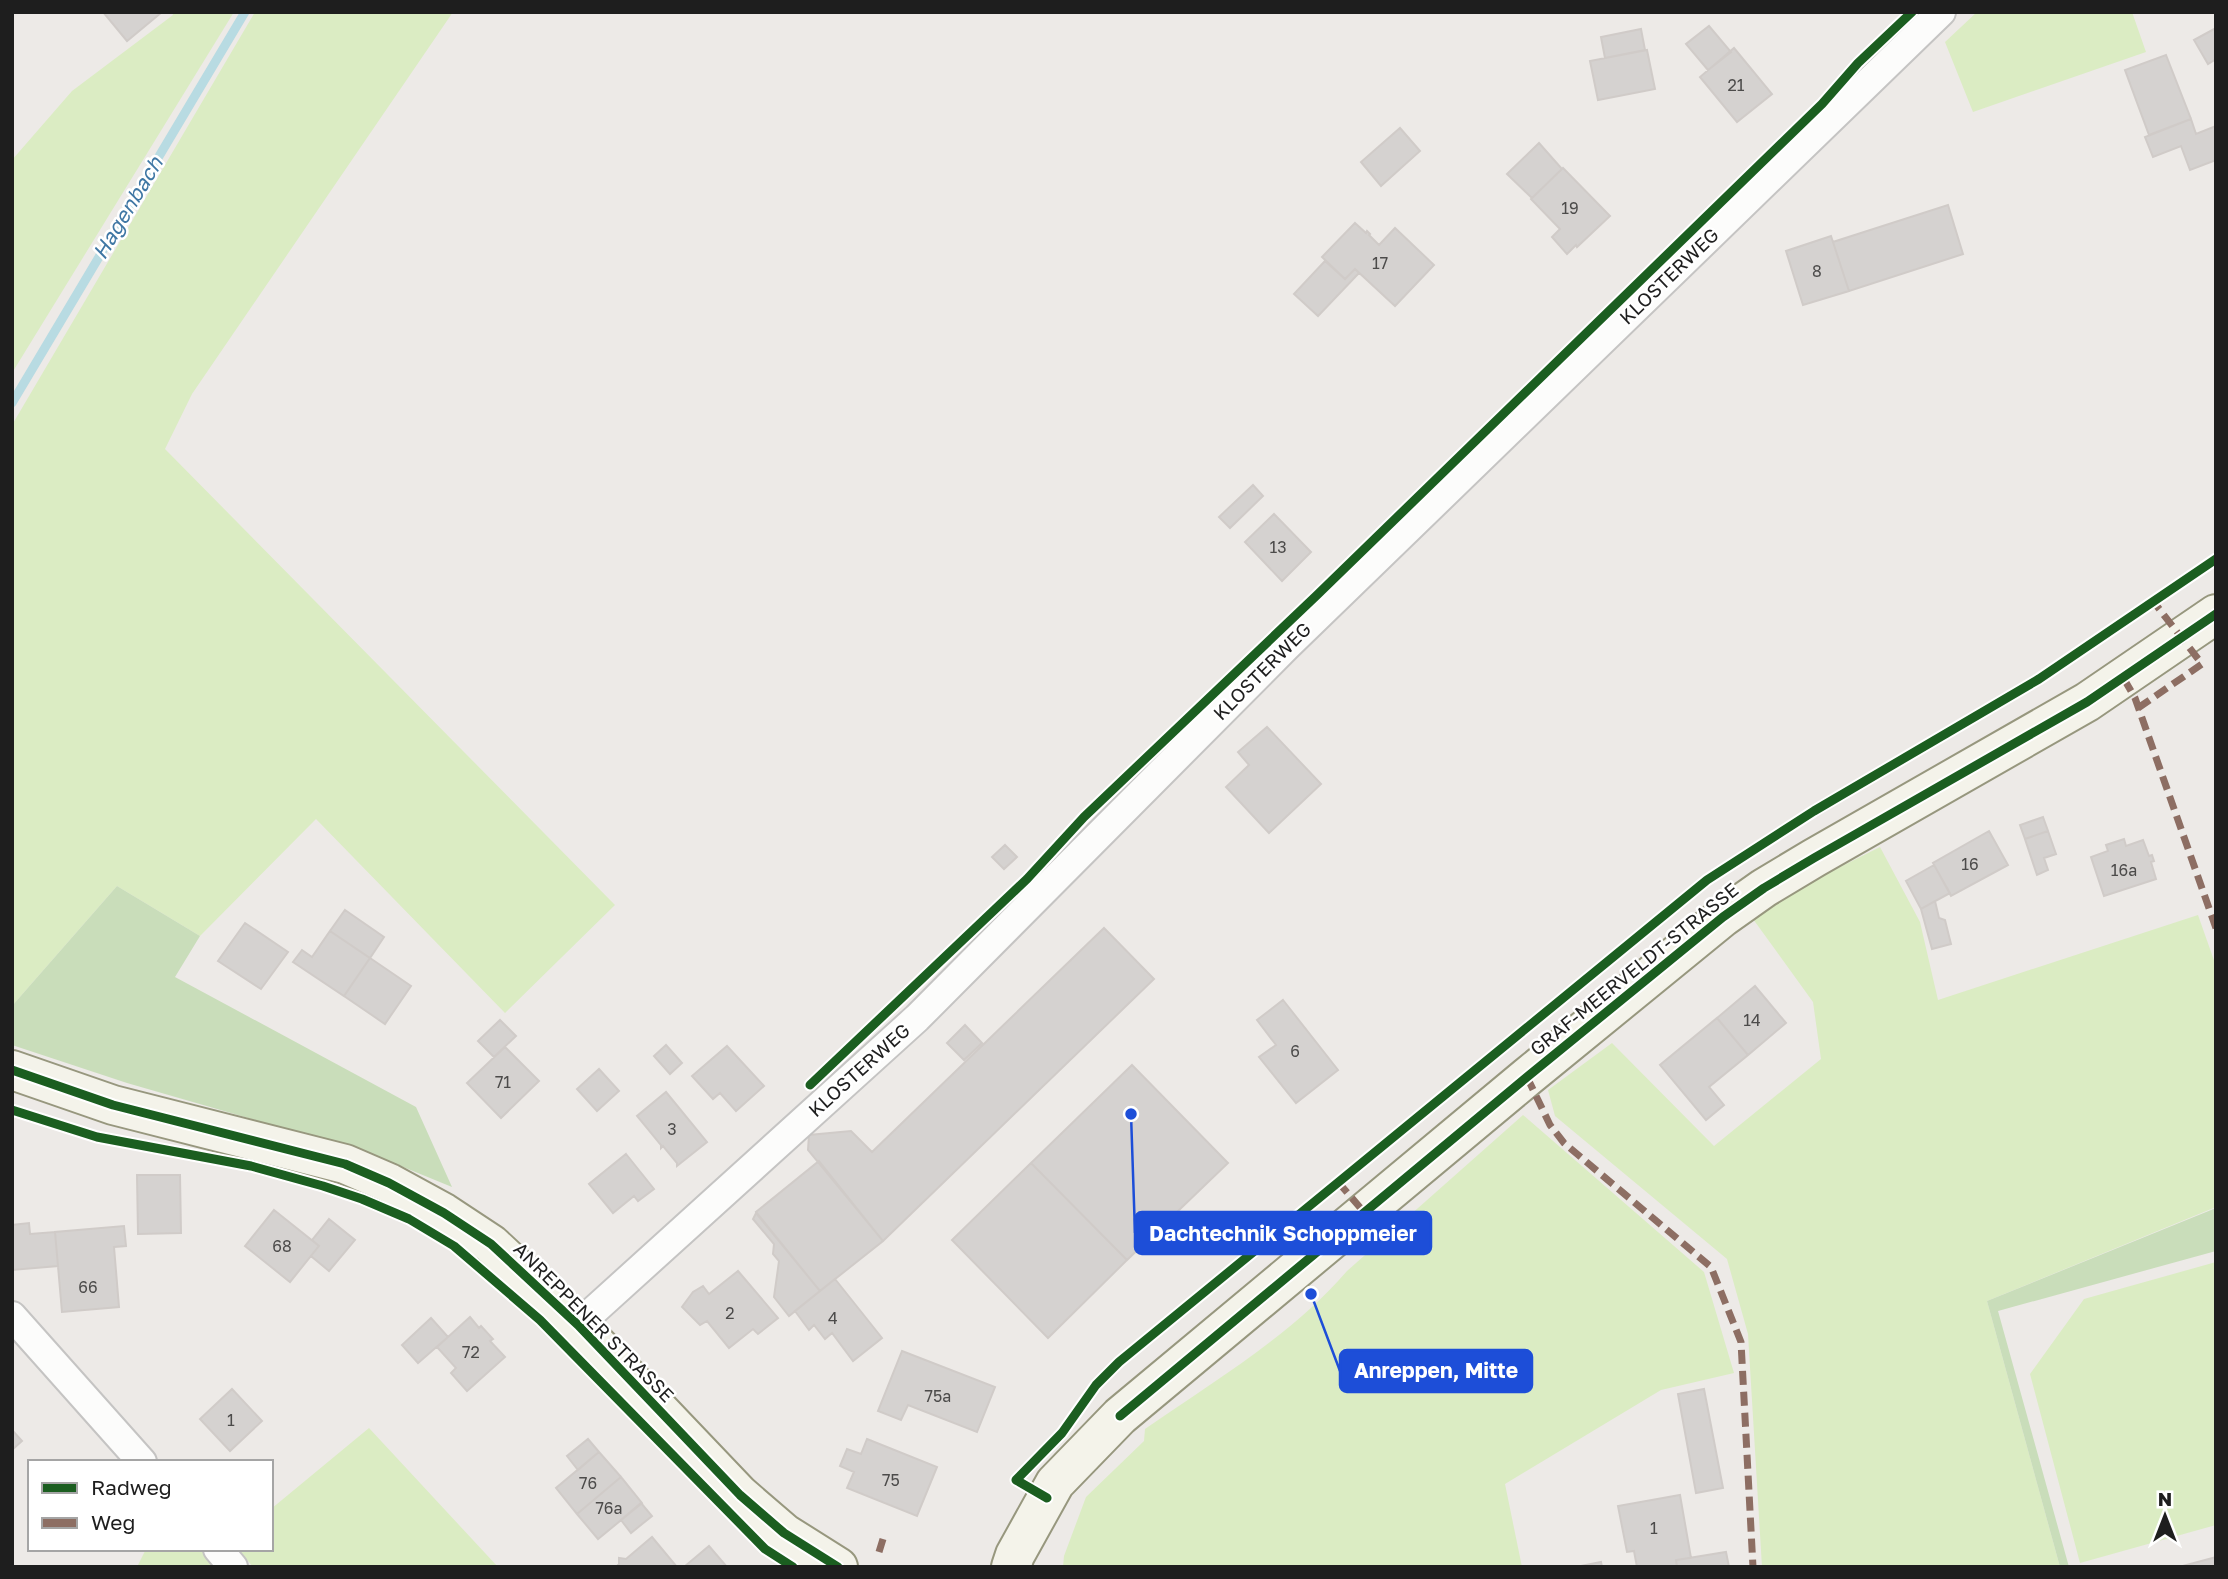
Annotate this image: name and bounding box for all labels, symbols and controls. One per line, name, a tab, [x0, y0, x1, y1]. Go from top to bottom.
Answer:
house number: 21	[1727, 75, 1745, 95]
water label: Hagenbach	[86, 151, 168, 263]
house number: 19	[1561, 198, 1579, 218]
street label: KLOSTERWEG	[1614, 223, 1723, 329]
house number: 17	[1372, 253, 1388, 273]
house number: 8	[1812, 261, 1822, 281]
house number: 13	[1269, 537, 1287, 557]
street label: KLOSTERWEG	[1208, 617, 1315, 724]
house number: 16	[1961, 854, 1979, 874]
house number: 16a	[2111, 860, 2137, 880]
street label: GRAF-MEERVELDT-STRASSE	[1525, 877, 1742, 1060]
house number: 14	[1743, 1010, 1761, 1030]
street label: KLOSTERWEG	[803, 1018, 914, 1121]
house number: 6	[1290, 1041, 1300, 1061]
house number: 71	[495, 1072, 511, 1092]
house number: 3	[667, 1119, 677, 1139]
callout: Dachtechnik Schoppmeier	[1135, 1212, 1431, 1254]
text: Dachtechnik Schoppmeier	[1149, 1220, 1417, 1246]
house number: 68	[272, 1236, 292, 1256]
street label: ANREPPENER STRASSE	[510, 1237, 679, 1406]
house number: 66	[78, 1277, 98, 1297]
house number: 2	[725, 1303, 735, 1323]
house number: 4	[828, 1308, 838, 1328]
house number: 72	[462, 1342, 480, 1362]
callout: Anreppen, Mitte	[1340, 1350, 1532, 1392]
text: Anreppen, Mitte	[1354, 1357, 1518, 1383]
house number: 75a	[925, 1386, 951, 1406]
house number: 1	[227, 1410, 235, 1430]
legend	[28, 1460, 273, 1551]
house number: 75	[882, 1470, 900, 1490]
house number: 76	[579, 1473, 597, 1493]
text: Radweg	[91, 1474, 172, 1500]
north arrow	[2130, 1481, 2200, 1551]
text: N	[2158, 1487, 2172, 1510]
house number: 76a	[595, 1498, 623, 1518]
text: Weg	[91, 1509, 135, 1535]
house number: 1	[1650, 1518, 1658, 1538]

